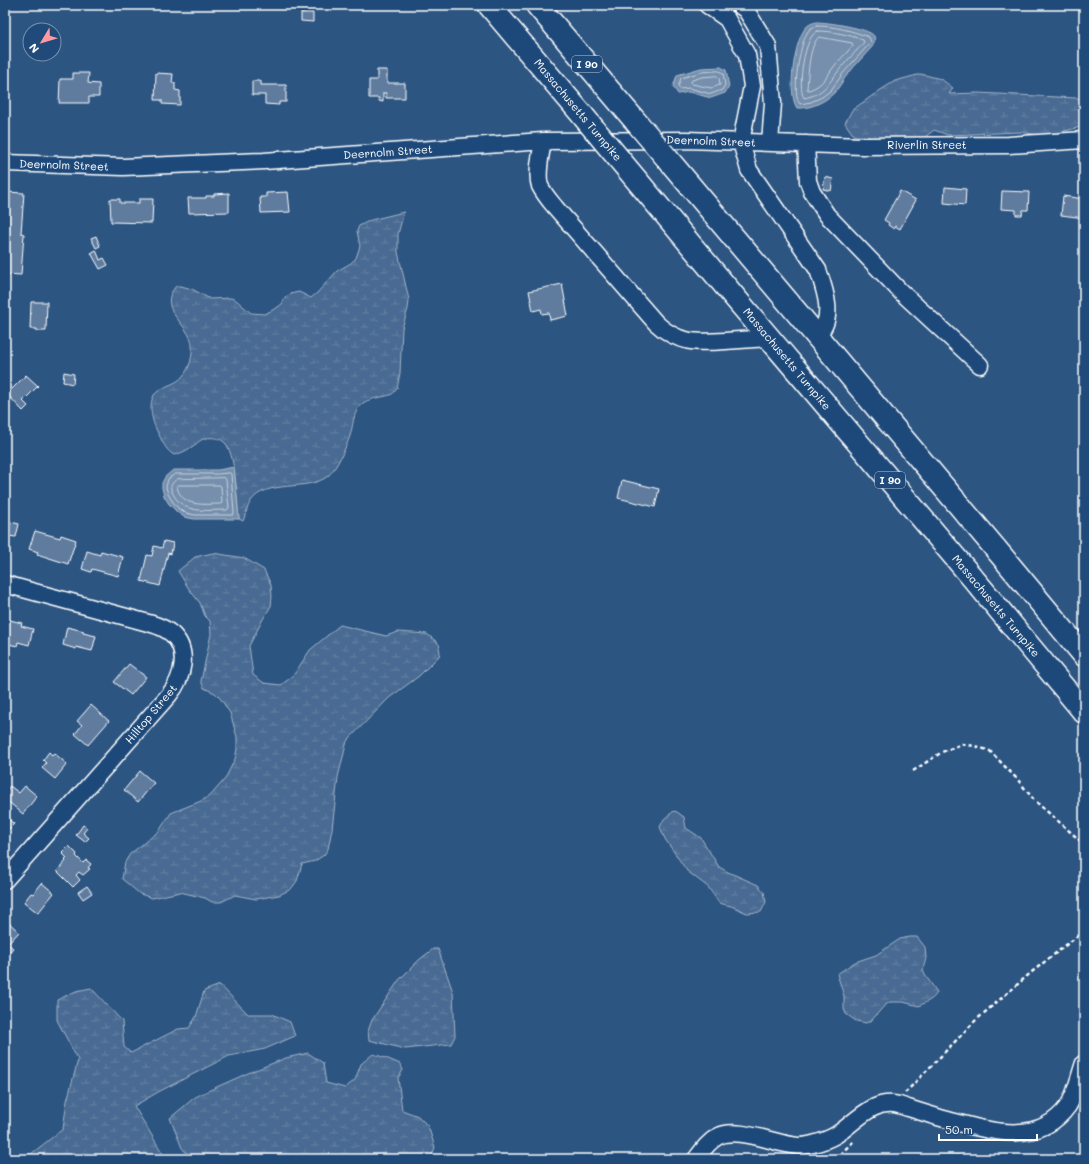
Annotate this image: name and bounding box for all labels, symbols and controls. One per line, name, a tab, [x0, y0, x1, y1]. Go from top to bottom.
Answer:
north arrow	[22, 22, 62, 62]
text: N	[25, 41, 42, 56]
street label: Massachusetts Turnpike	[531, 55, 626, 164]
road number: I 90	[572, 56, 602, 72]
street label: Deernolm Street	[666, 131, 756, 150]
street label: Riverlin Street	[887, 137, 967, 152]
street label: Deernolm Street	[343, 141, 433, 162]
street label: Deernolm Street	[19, 155, 109, 174]
street label: Massachusetts Turnpike	[740, 304, 835, 413]
road number: I 90	[875, 472, 905, 488]
street label: Massachusetts Turnpike	[949, 551, 1044, 660]
street label: Hilltop Street	[121, 681, 180, 747]
scale bar	[939, 1116, 1037, 1142]
text: 50 m	[945, 1121, 973, 1137]

